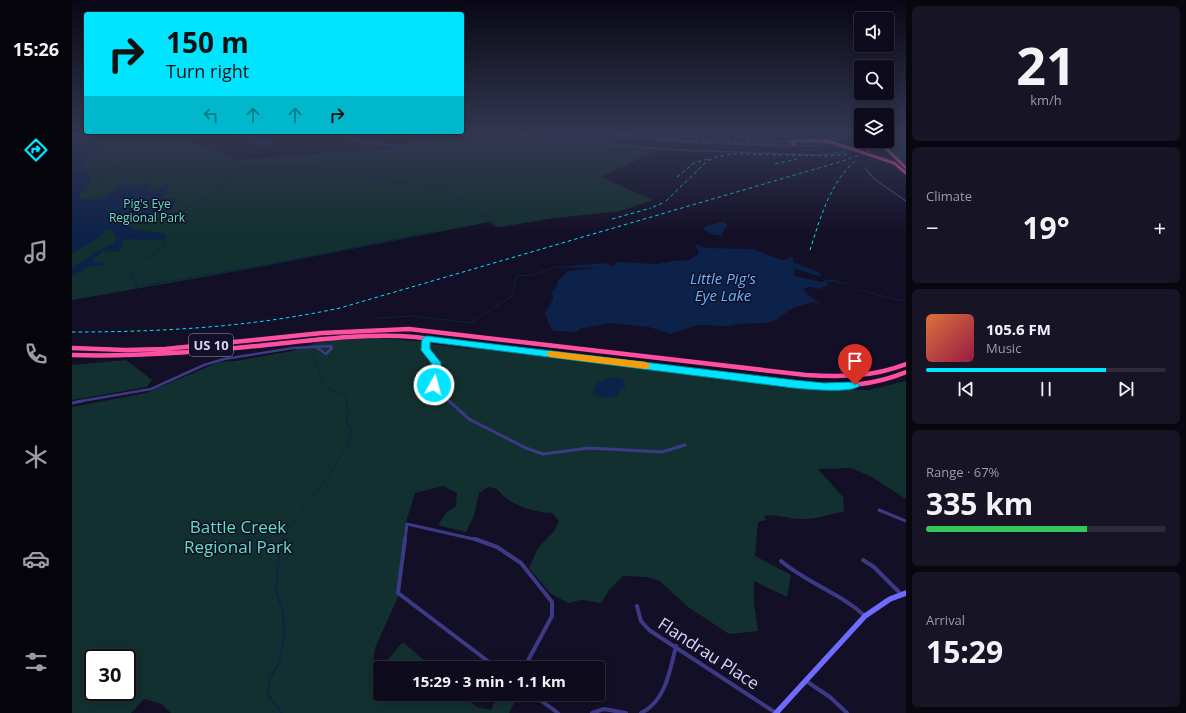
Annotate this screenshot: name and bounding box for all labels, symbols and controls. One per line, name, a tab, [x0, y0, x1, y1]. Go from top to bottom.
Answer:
map controls	[854, 12, 894, 148]
button: sound	[854, 12, 894, 52]
text: 150 m	[166, 23, 249, 61]
icon: right	[100, 28, 152, 80]
text: 21	[1016, 29, 1076, 100]
text: 15:26	[13, 37, 59, 61]
text: Turn right	[166, 59, 249, 83]
button: search	[854, 60, 894, 100]
text: km/h	[1030, 91, 1062, 109]
icon: left	[200, 104, 222, 126]
icon: ahead	[242, 104, 264, 126]
icon: ahead	[284, 104, 306, 126]
icon: right	[326, 104, 348, 126]
button: layers	[854, 108, 894, 148]
icon: directions	[22, 136, 50, 164]
text: Climate	[926, 187, 972, 205]
park label: Pig's Eye Regional Park	[109, 195, 186, 226]
text: 19°	[1022, 207, 1070, 248]
text: −	[926, 212, 939, 242]
text: +	[1153, 212, 1166, 242]
icon: music	[22, 238, 50, 266]
water label: Little Pig's Eye Lake	[690, 268, 756, 305]
text: 105.6 FM	[986, 319, 1051, 339]
road number: US 10	[189, 334, 233, 356]
text: Music	[986, 339, 1021, 357]
icon: phone	[22, 340, 50, 368]
pin	[838, 344, 872, 385]
icon: arrive	[844, 350, 866, 372]
position arrow	[413, 364, 455, 406]
icon: previous	[955, 378, 977, 400]
icon: pause	[1035, 378, 1057, 400]
icon: next	[1115, 378, 1137, 400]
icon: climate	[22, 443, 50, 471]
text: Range · 67%	[926, 463, 999, 481]
text: 335 km	[926, 483, 1033, 524]
park label: Battle Creek Regional Park	[184, 515, 292, 558]
icon: car	[22, 545, 50, 573]
text: Arrival	[926, 611, 965, 629]
street label: Flandrau Place	[654, 612, 764, 694]
text: 15:29	[926, 631, 1003, 672]
icon: filters	[22, 648, 50, 676]
speed limit sign: 30	[84, 649, 136, 701]
text: 15:29 · 3 min · 1.1 km	[412, 671, 566, 691]

